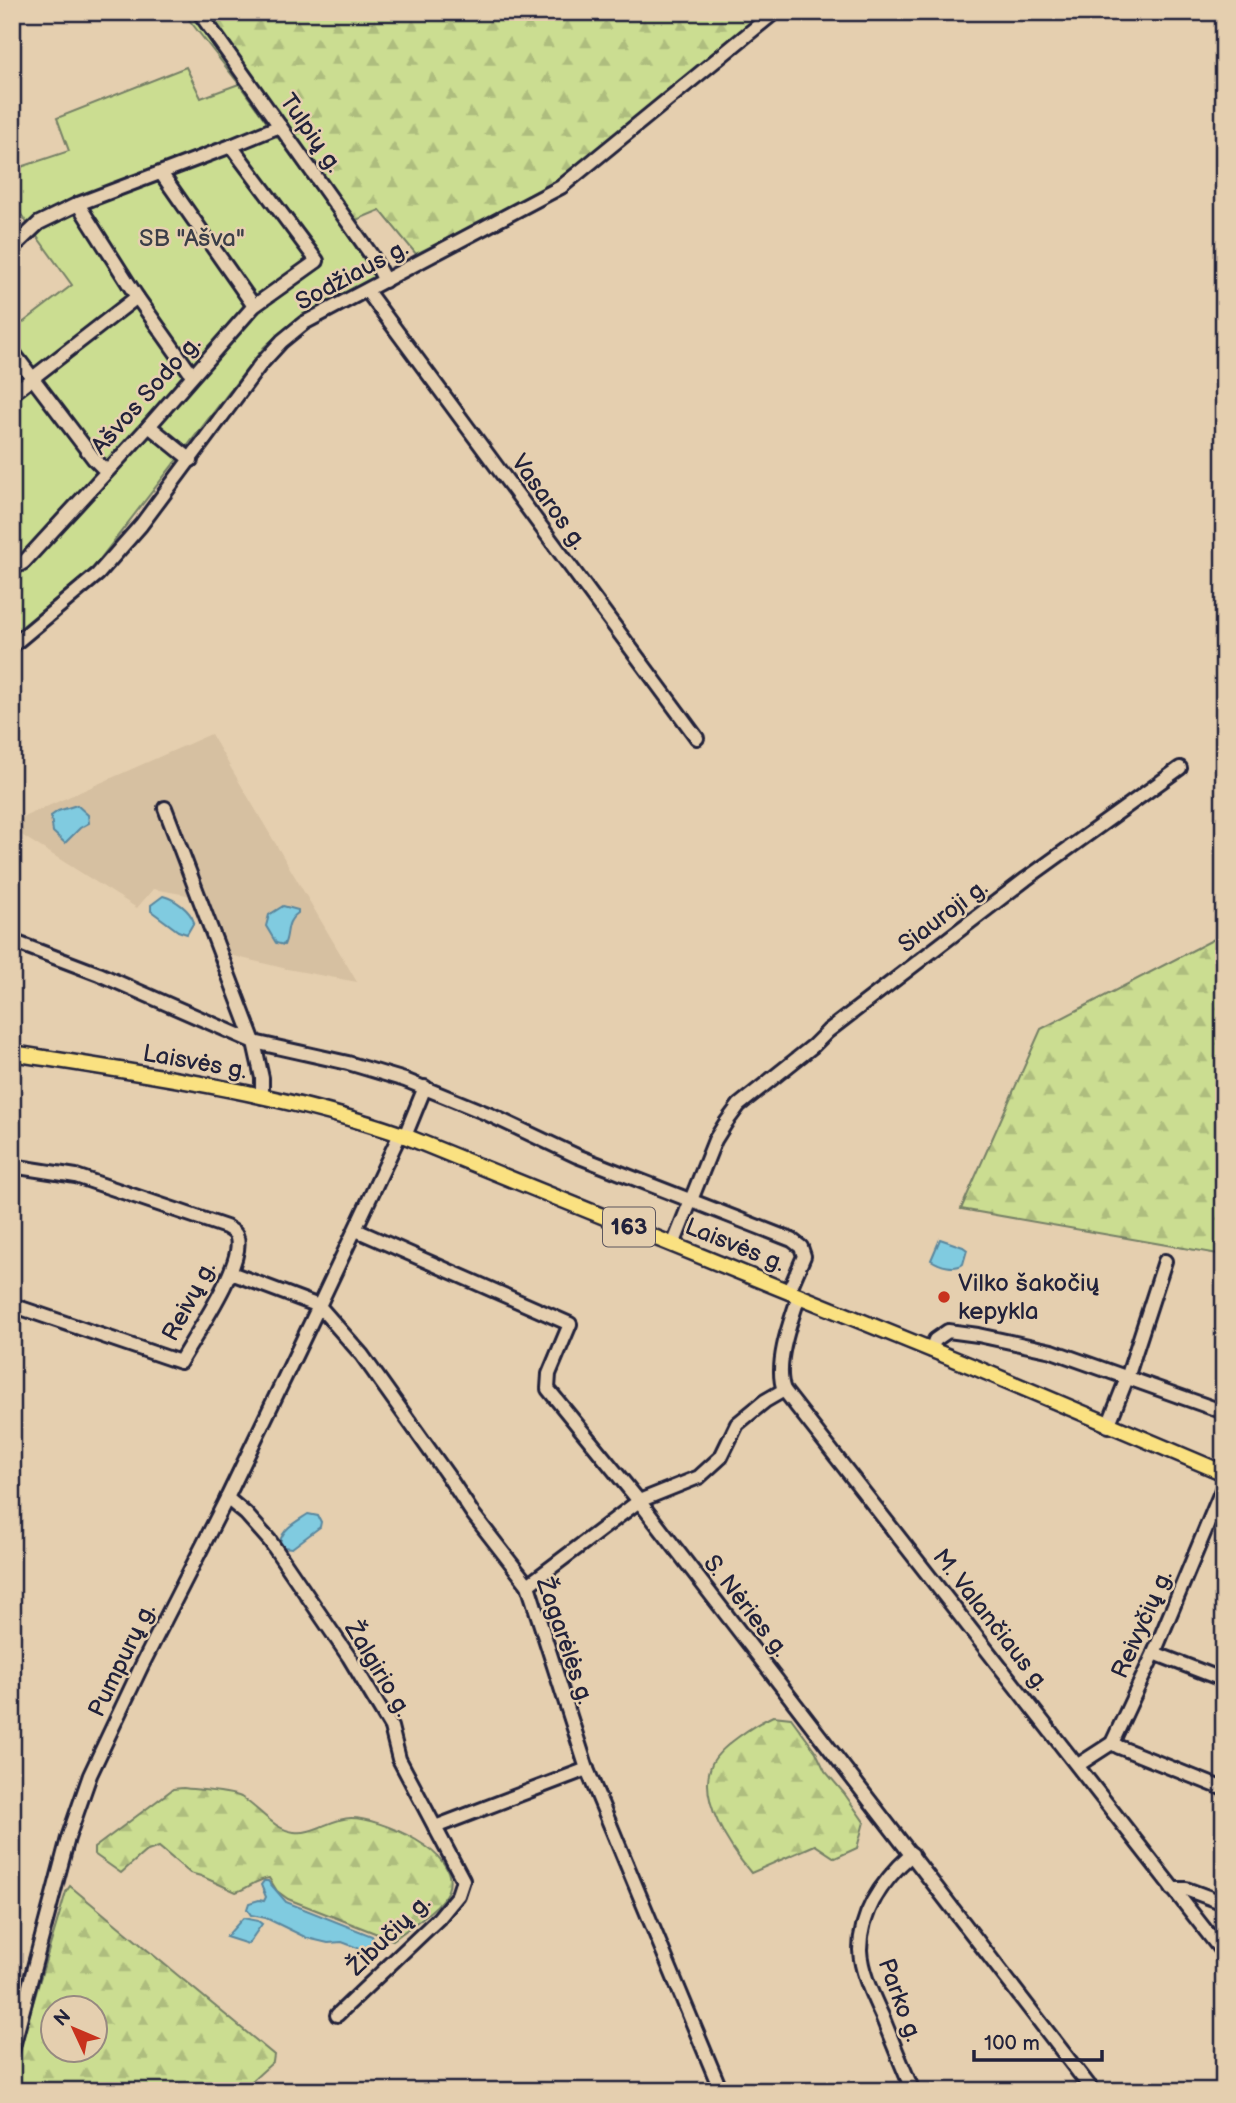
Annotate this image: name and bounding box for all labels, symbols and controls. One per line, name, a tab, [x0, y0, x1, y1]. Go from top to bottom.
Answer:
street label: Tulpių g.	[273, 88, 349, 178]
park label: SB "Ašva"	[139, 224, 245, 253]
street label: Sodžiaus g.	[291, 233, 413, 317]
street label: Ašvos Sodo g.	[85, 329, 207, 461]
street label: Vasaros g.	[505, 449, 593, 555]
street label: Siauroji g.	[892, 873, 994, 959]
street label: Laisvės g.	[141, 1039, 249, 1085]
road number: 163	[603, 1208, 655, 1246]
street label: Laisvės g.	[681, 1212, 789, 1278]
street label: Reivų g.	[156, 1256, 222, 1346]
place label: Vilko šakočių kepykla	[958, 1269, 1100, 1326]
marker: Vilko šakočių kepykla	[936, 1289, 952, 1305]
street label: M. Valančiaus g.	[927, 1543, 1055, 1697]
street label: S. Nėries g.	[697, 1549, 795, 1663]
street label: Reivyčių g.	[1105, 1565, 1179, 1683]
street label: Žagarėlės g.	[529, 1573, 601, 1708]
street label: Pumpurų g.	[82, 1598, 162, 1722]
street label: Žalgirio g.	[338, 1615, 419, 1722]
street label: Žibučių g.	[340, 1888, 437, 1982]
street label: Parko g.	[872, 1954, 928, 2046]
north arrow	[38, 1994, 108, 2064]
text: N	[50, 2005, 76, 2031]
scale bar	[974, 2019, 1101, 2063]
text: 100 m	[984, 2031, 1040, 2056]

